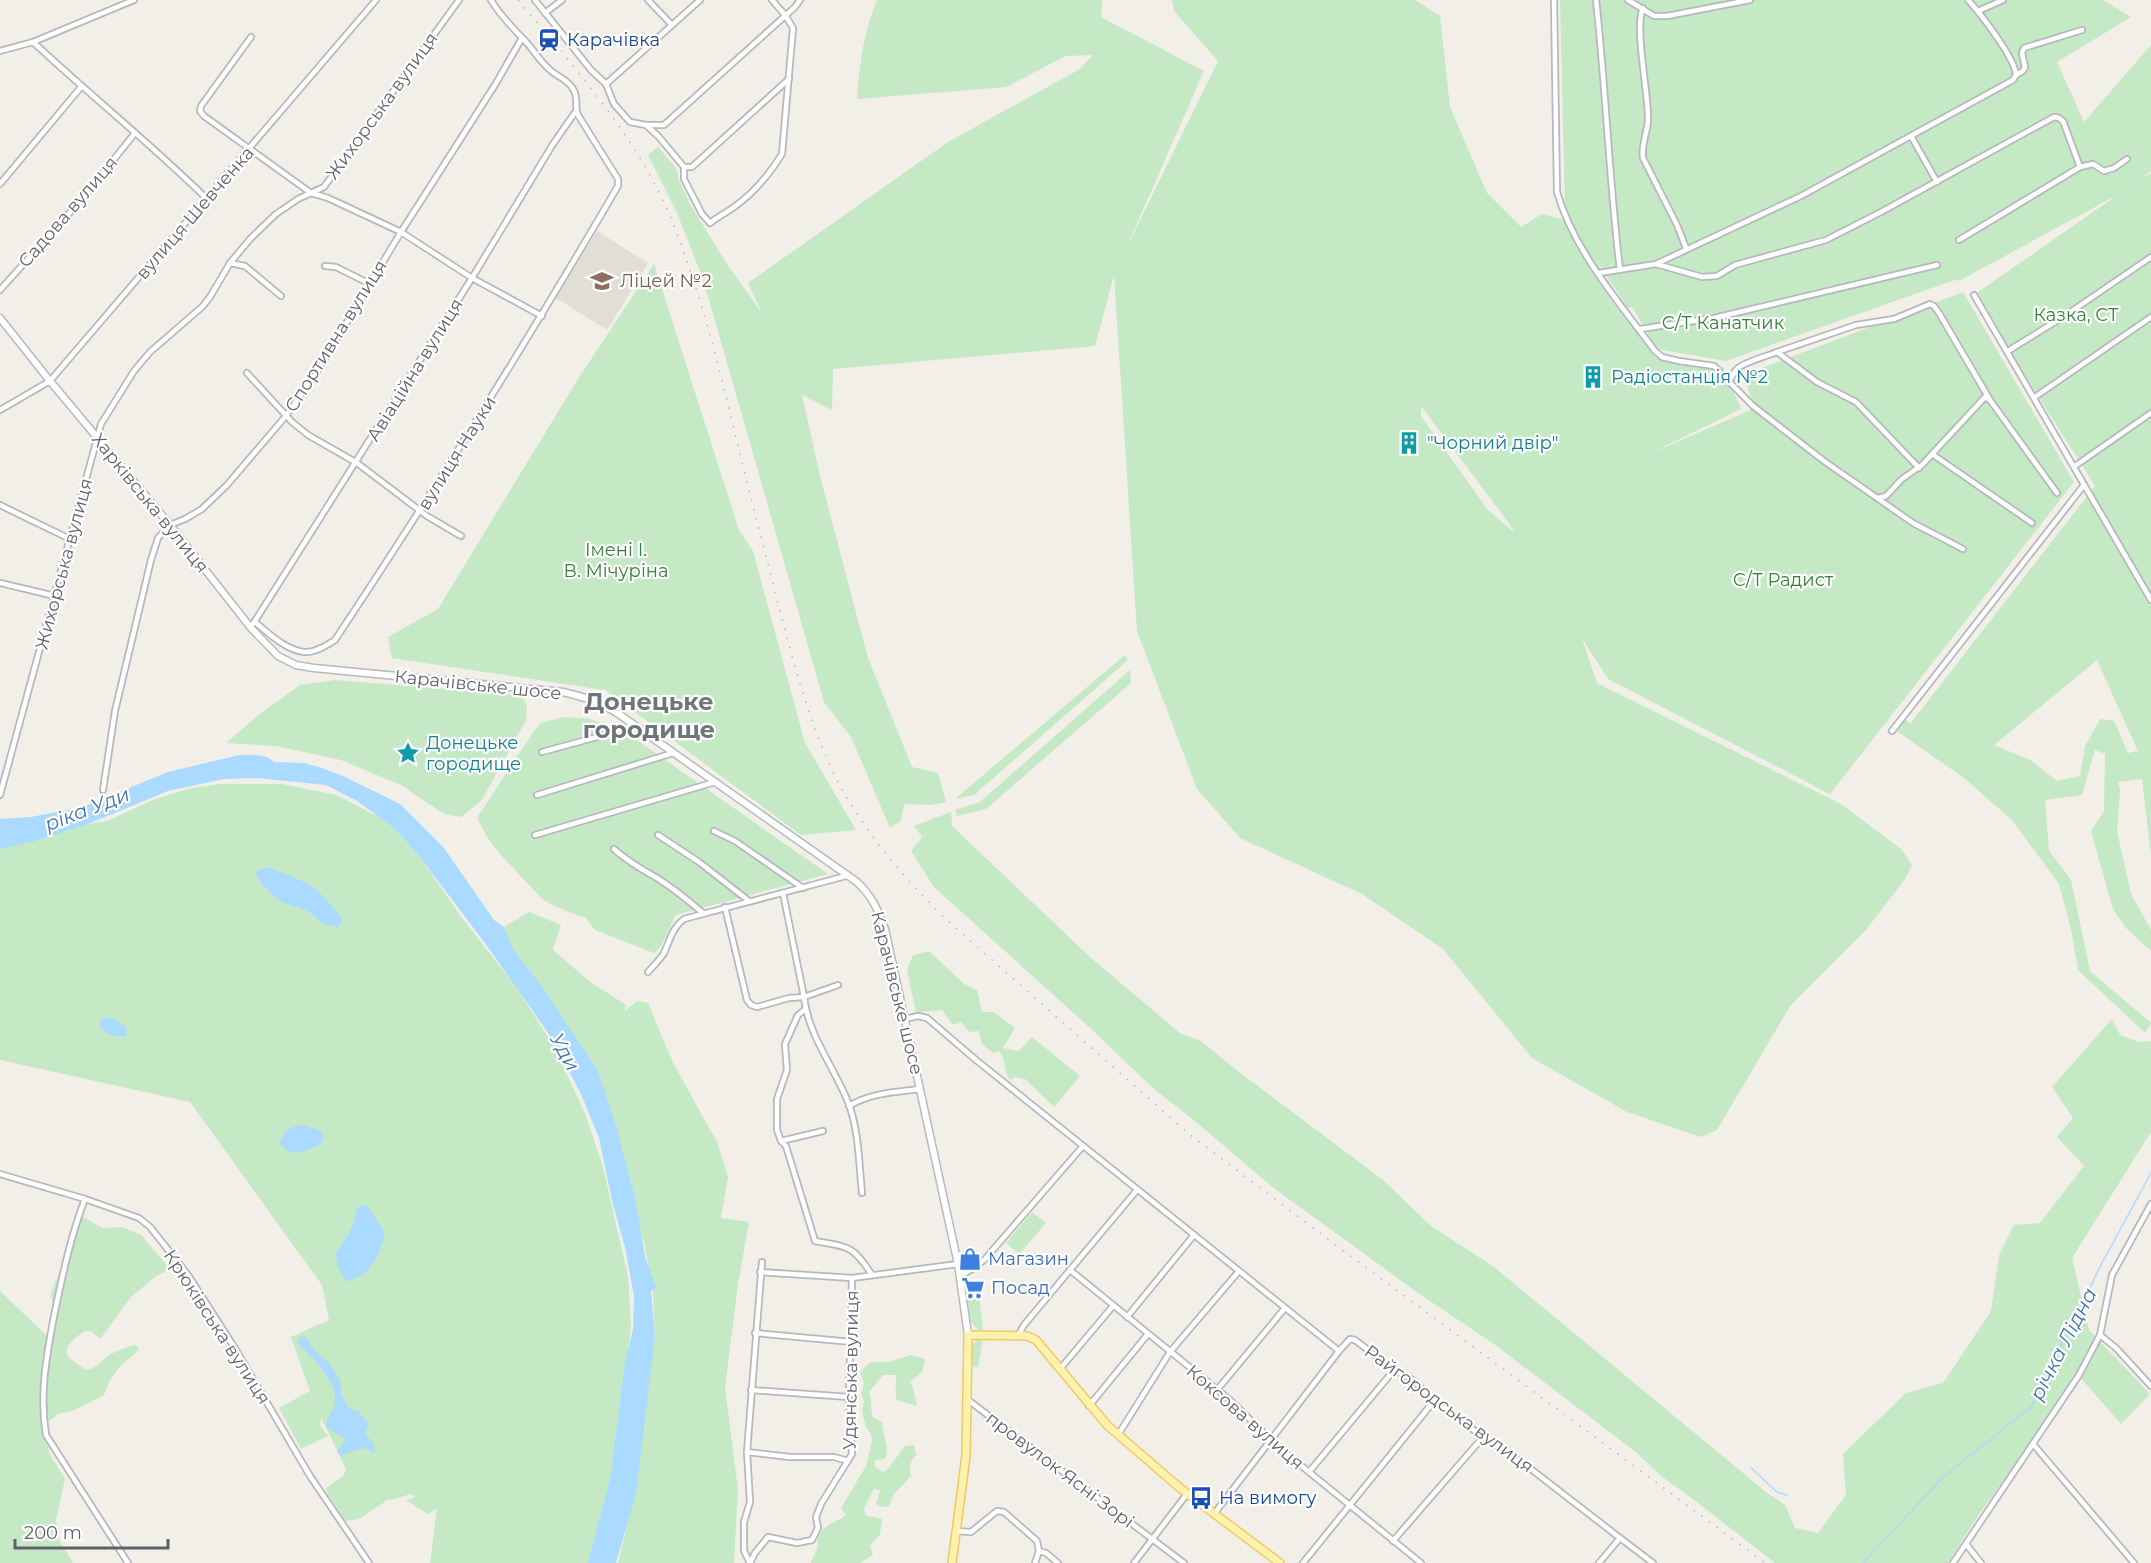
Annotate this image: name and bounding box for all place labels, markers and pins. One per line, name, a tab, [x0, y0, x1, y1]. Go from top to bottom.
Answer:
station icon: Карачівка	[536, 27, 562, 53]
place label: Карачівка	[567, 29, 660, 51]
school or university icon: Ліцей №2	[589, 268, 615, 294]
place label: Ліцей №2	[620, 270, 712, 292]
building icon: Радiостанцiя №2	[1580, 364, 1606, 390]
place label: Радiостанцiя №2	[1611, 366, 1768, 388]
building icon: "Чорний двір"	[1396, 430, 1422, 456]
place label: "Чорний двір"	[1427, 432, 1558, 454]
place label: Донецьке городище	[426, 732, 521, 775]
place icon: Донецьке городище	[395, 740, 421, 766]
shop icon: Магазин	[957, 1246, 983, 1272]
place label: Магазин	[988, 1248, 1069, 1270]
supermarket icon: Посад	[960, 1275, 986, 1301]
place label: Посад	[991, 1277, 1050, 1299]
bus stop icon: На вимогу	[1188, 1485, 1214, 1511]
place label: На вимогу	[1219, 1487, 1317, 1509]

